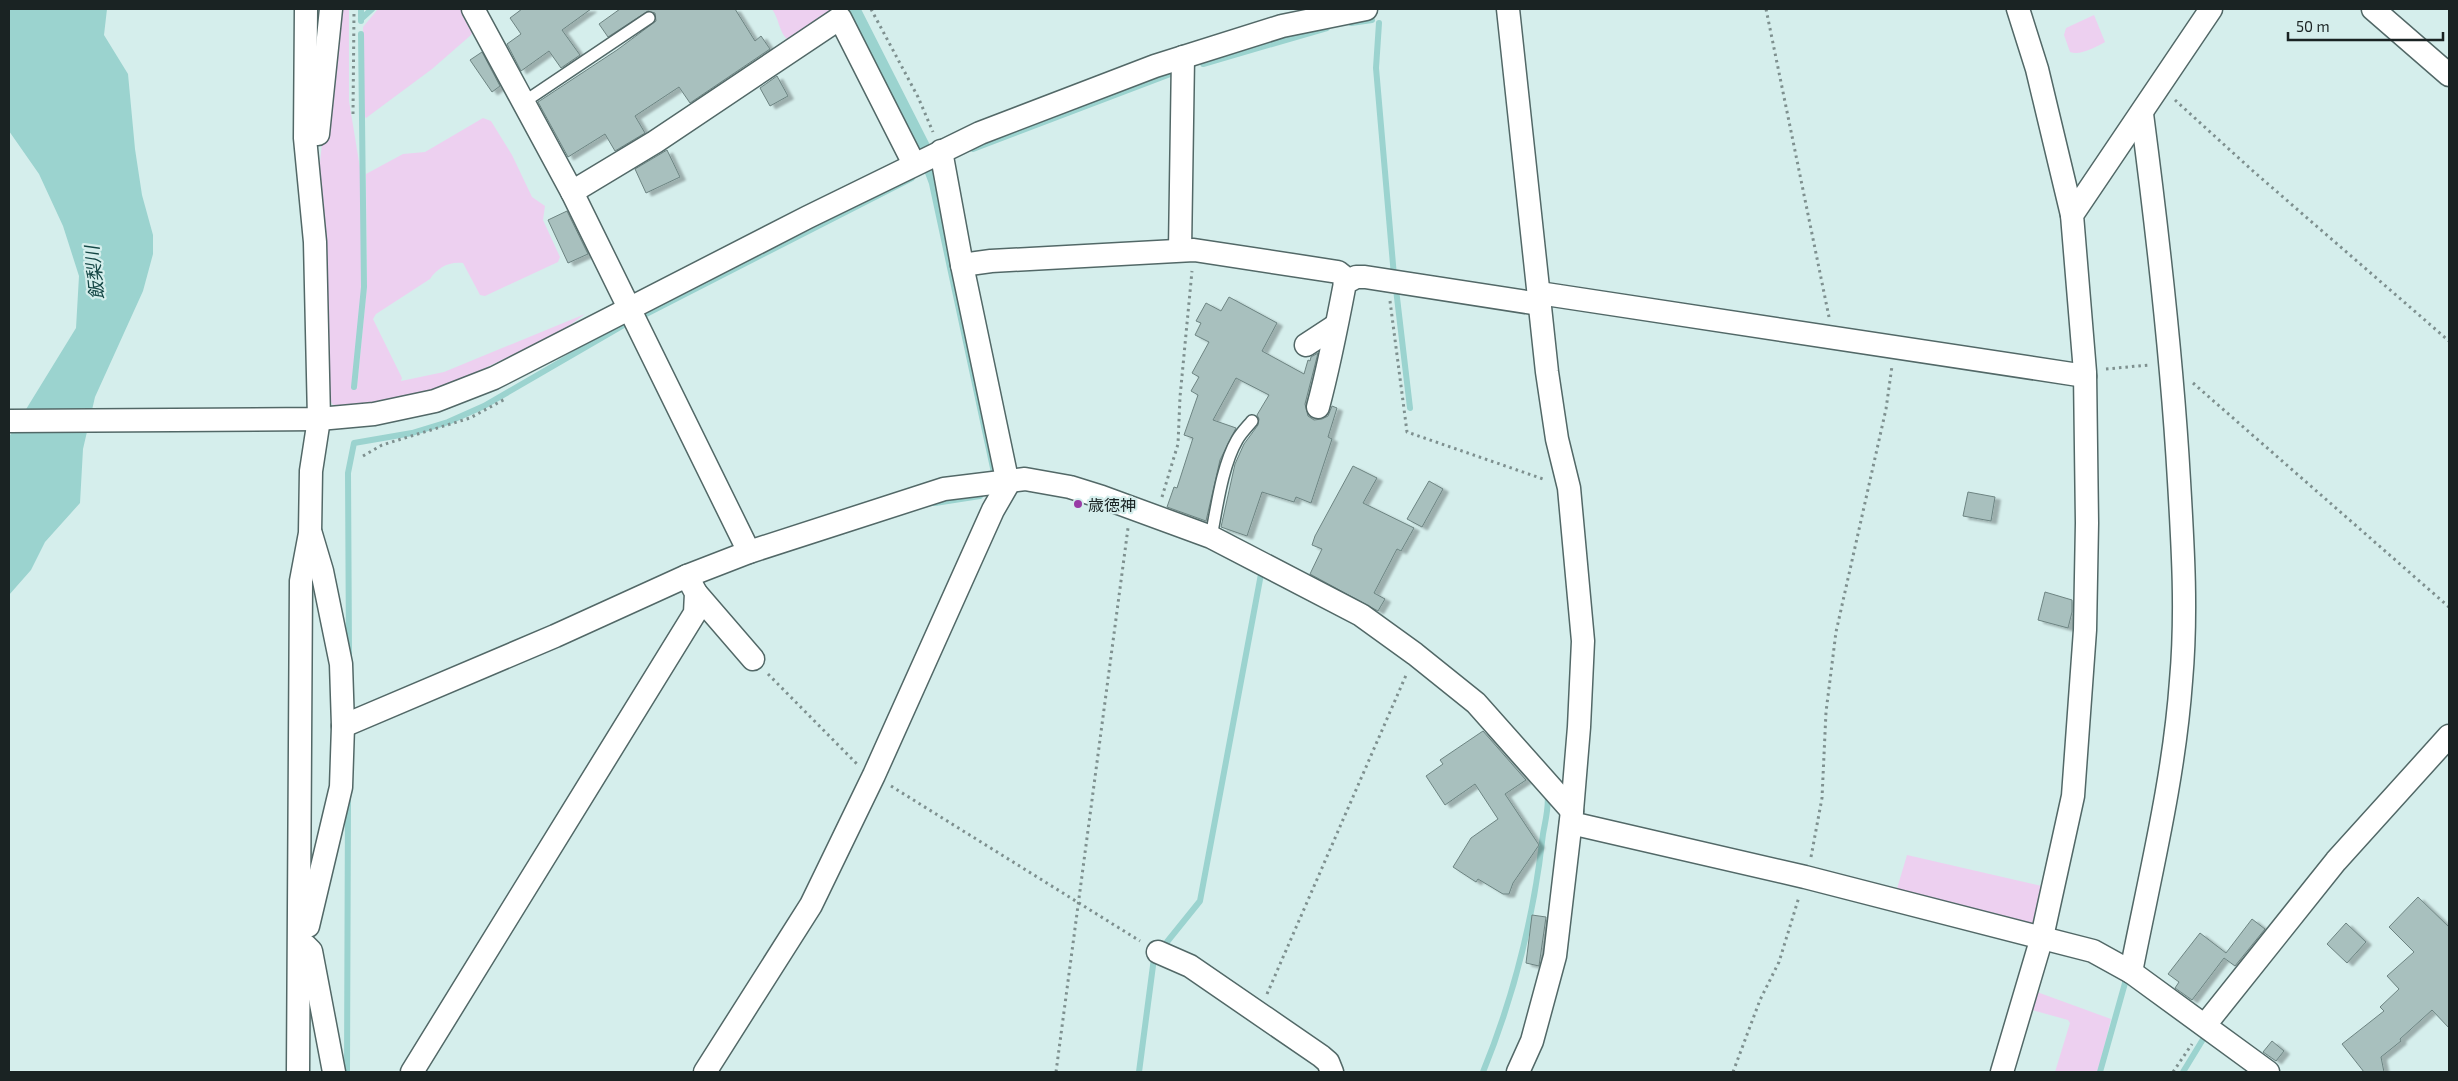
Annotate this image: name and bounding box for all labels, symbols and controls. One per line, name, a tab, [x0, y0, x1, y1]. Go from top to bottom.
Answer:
scale bar	[2288, 10, 2443, 42]
text: 50 m	[2296, 17, 2330, 35]
water label: 飯梨川	[80, 243, 108, 301]
place label: 歳徳神	[1088, 495, 1136, 514]
marker: 歳徳神	[1072, 498, 1084, 510]

